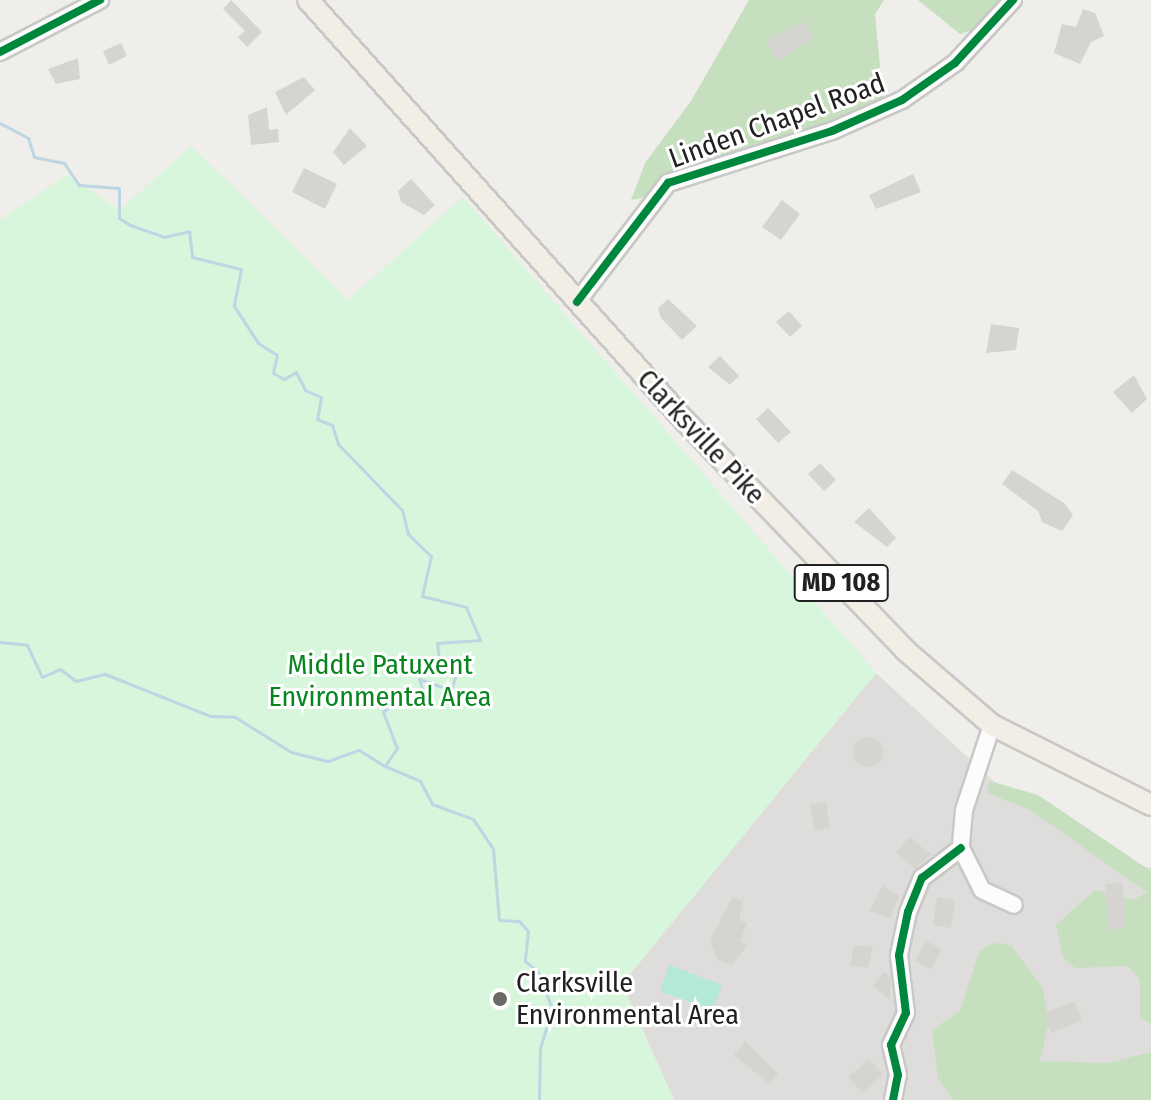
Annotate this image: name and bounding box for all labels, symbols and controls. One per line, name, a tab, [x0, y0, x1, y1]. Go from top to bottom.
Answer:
street label: Linden Chapel Road	[664, 66, 890, 176]
street label: Clarksville Pike	[630, 363, 772, 511]
road number: MD 108	[793, 561, 889, 605]
park label: Middle Patuxent Environmental Area	[269, 648, 491, 714]
place label: Clarksville Environmental Area	[516, 966, 739, 1032]
marker: Clarksville Environmental Area	[491, 990, 509, 1008]

